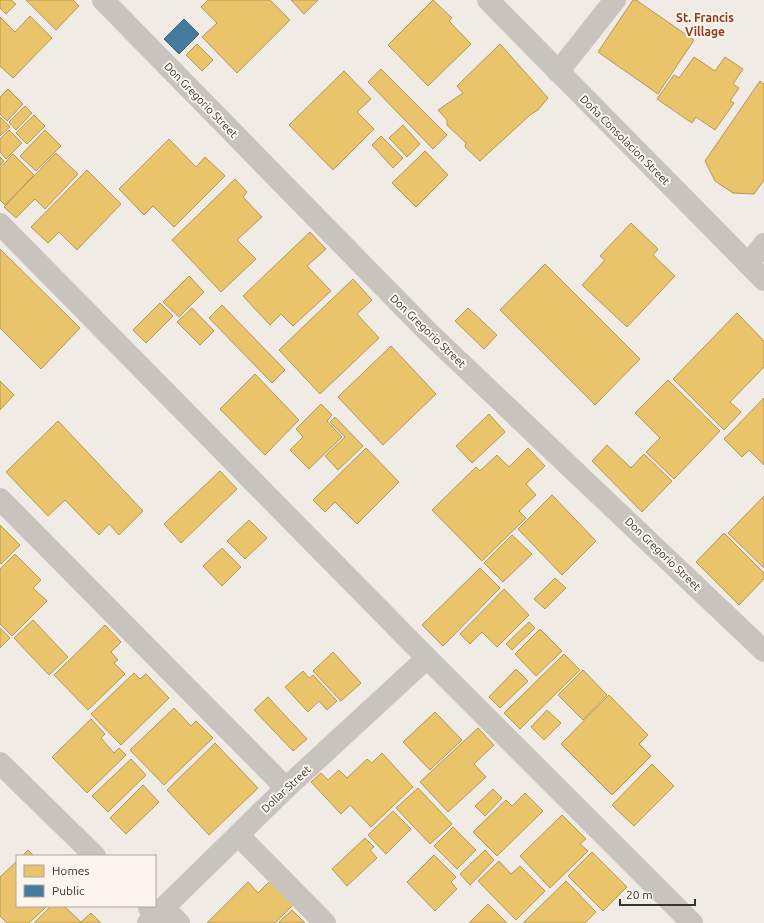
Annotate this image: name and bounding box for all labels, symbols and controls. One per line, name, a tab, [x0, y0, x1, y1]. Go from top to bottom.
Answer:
district label: St. Francis Village	[676, 11, 734, 38]
street label: Don Gregorio Street	[162, 60, 240, 141]
street label: Doña Consolacion Street	[578, 93, 673, 188]
street label: Don Gregorio Street	[388, 292, 469, 370]
street label: Don Gregorio Street	[623, 515, 704, 593]
street label: Dollar Street	[259, 763, 314, 815]
legend	[16, 855, 156, 907]
text: Homes	[52, 864, 90, 877]
scale bar	[620, 881, 695, 907]
text: Public	[52, 884, 85, 897]
text: 20 m	[626, 888, 653, 901]

